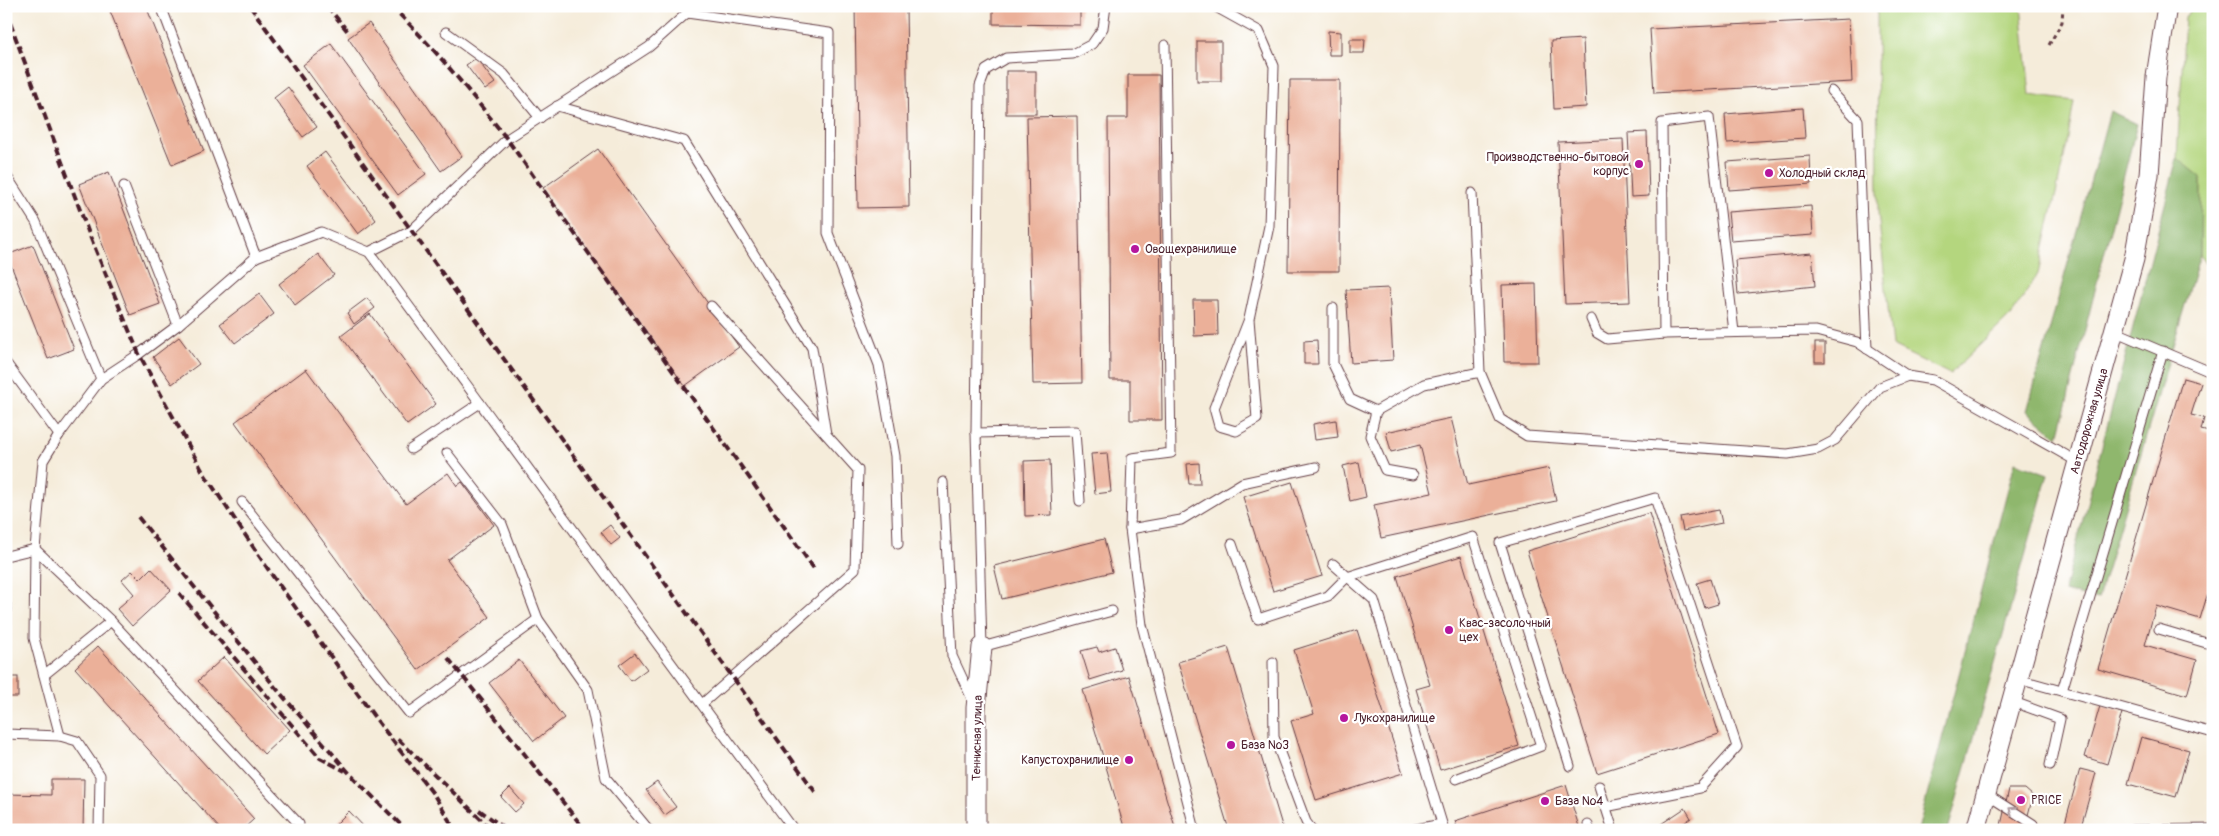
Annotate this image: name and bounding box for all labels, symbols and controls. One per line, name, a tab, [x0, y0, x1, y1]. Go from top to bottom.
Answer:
place label: Производственно-бытовой корпус	[1487, 150, 1629, 179]
marker: Производственно-бытовой корпус	[1633, 158, 1645, 170]
place label: Холодный склад	[1779, 166, 1866, 181]
marker: Холодный склад	[1763, 167, 1775, 179]
place label: Овощехранилище	[1145, 242, 1237, 257]
marker: Овощехранилище	[1129, 243, 1141, 255]
street label: Автодорожная улица	[2067, 366, 2112, 476]
place label: Квас-засолочный цех	[1459, 616, 1551, 645]
marker: Квас-засолочный цех	[1443, 624, 1455, 636]
street label: Теннисная улица	[969, 695, 986, 781]
place label: Лукохранилище	[1353, 711, 1435, 726]
marker: Лукохранилище	[1338, 712, 1350, 724]
place label: База №3	[1241, 738, 1289, 753]
marker: База №3	[1225, 739, 1237, 751]
place label: Капустохранилище	[1021, 753, 1119, 768]
marker: Капустохранилище	[1123, 754, 1135, 766]
place label: PRICE	[2031, 793, 2062, 808]
place label: База №4	[1555, 794, 1603, 809]
marker: PRICE	[2015, 794, 2027, 806]
marker: База №4	[1539, 795, 1551, 807]
one-way arrow	[2008, 807, 2017, 817]

